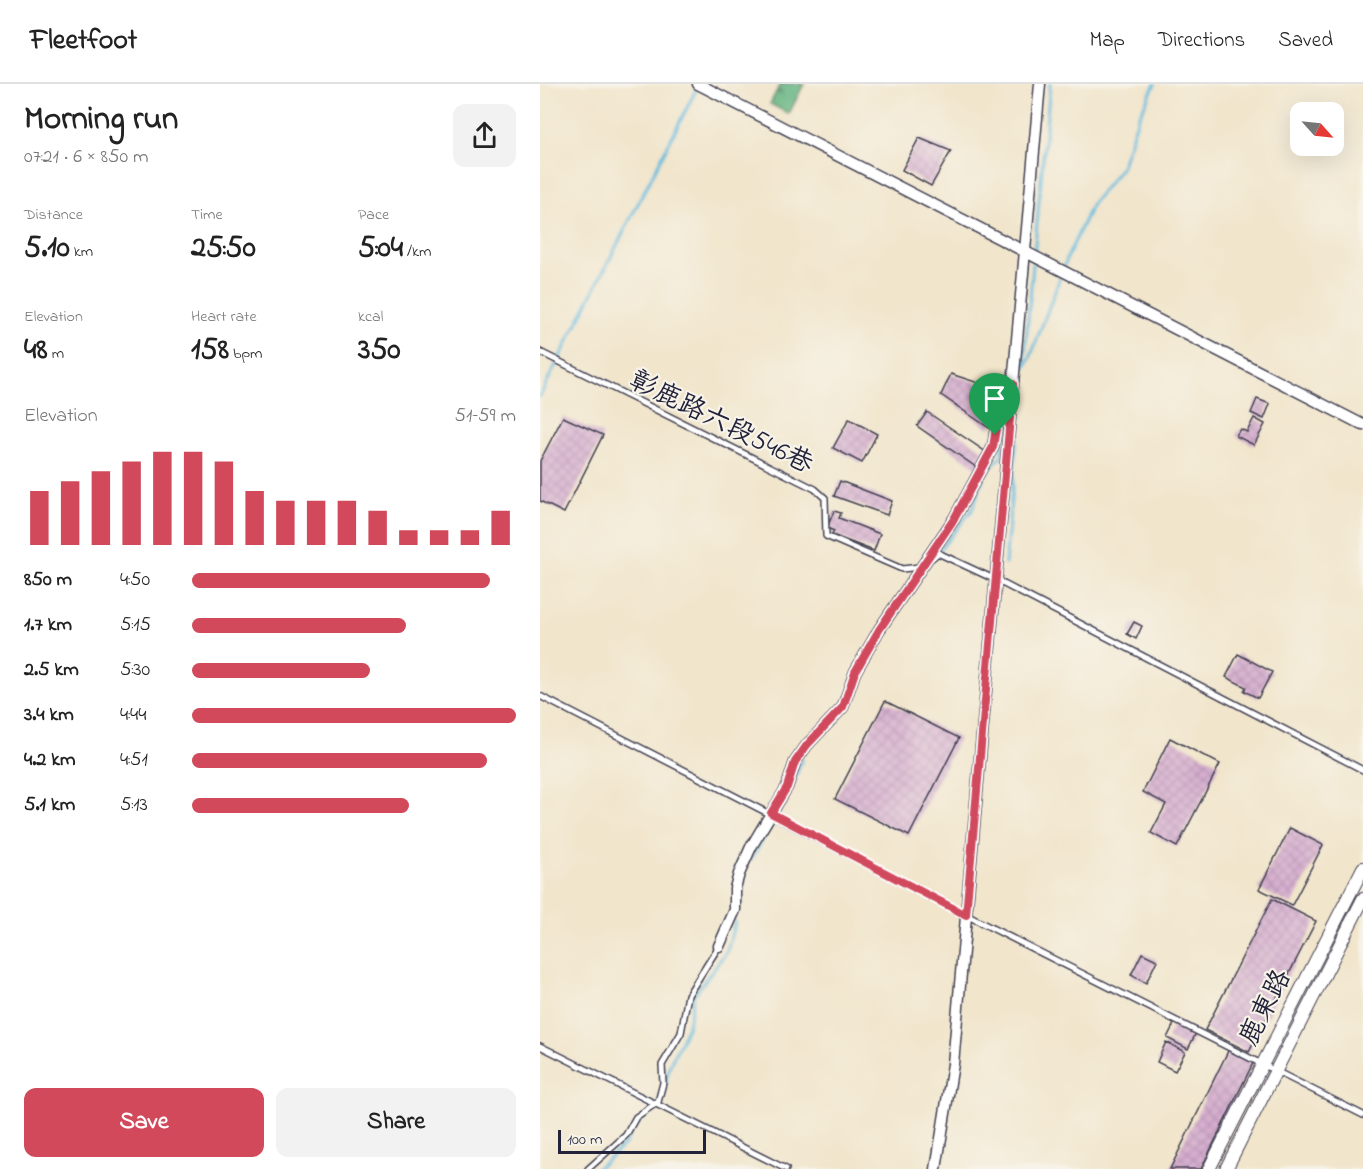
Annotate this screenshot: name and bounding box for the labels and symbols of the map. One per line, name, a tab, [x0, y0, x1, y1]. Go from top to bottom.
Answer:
north arrow	[1290, 102, 1344, 156]
street label: 彰鹿路六段546巷	[622, 362, 820, 485]
pin	[969, 373, 1020, 435]
street label: 鹿東路	[1230, 963, 1302, 1053]
scale bar	[558, 1127, 706, 1154]

